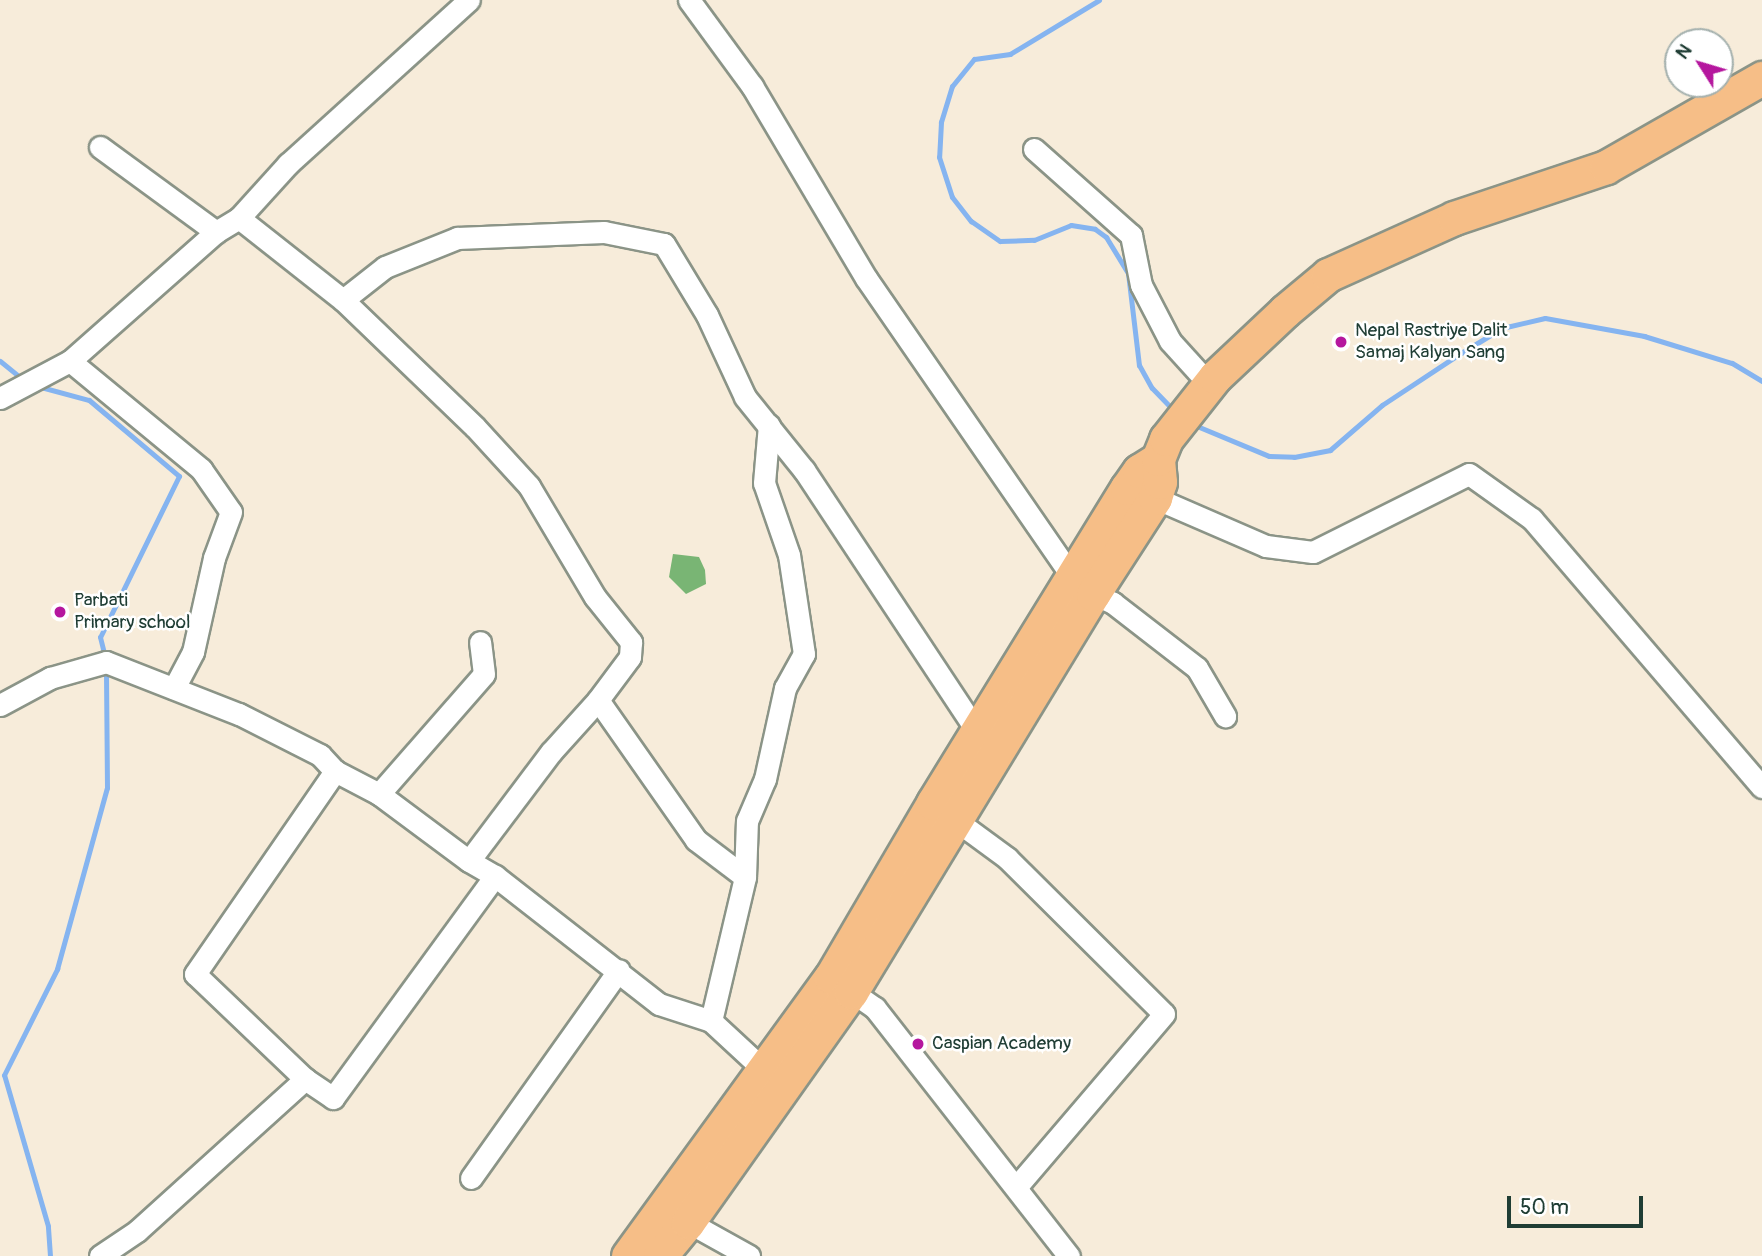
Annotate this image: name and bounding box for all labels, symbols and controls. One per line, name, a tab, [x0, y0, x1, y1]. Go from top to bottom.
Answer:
north arrow	[1664, 28, 1734, 98]
text: N	[1670, 39, 1697, 64]
place label: Nepal Rastriye Dalit Samaj Kalyan Sang	[1355, 320, 1508, 364]
marker: Nepal Rastriye Dalit Samaj Kalyan Sang	[1333, 334, 1349, 350]
place label: Parbati Primary school	[74, 590, 191, 634]
marker: Parbati Primary school	[52, 604, 68, 620]
place label: Caspian Academy	[932, 1033, 1071, 1055]
marker: Caspian Academy	[910, 1036, 926, 1052]
scale bar	[1510, 1182, 1646, 1226]
text: 50 m	[1520, 1194, 1569, 1221]

